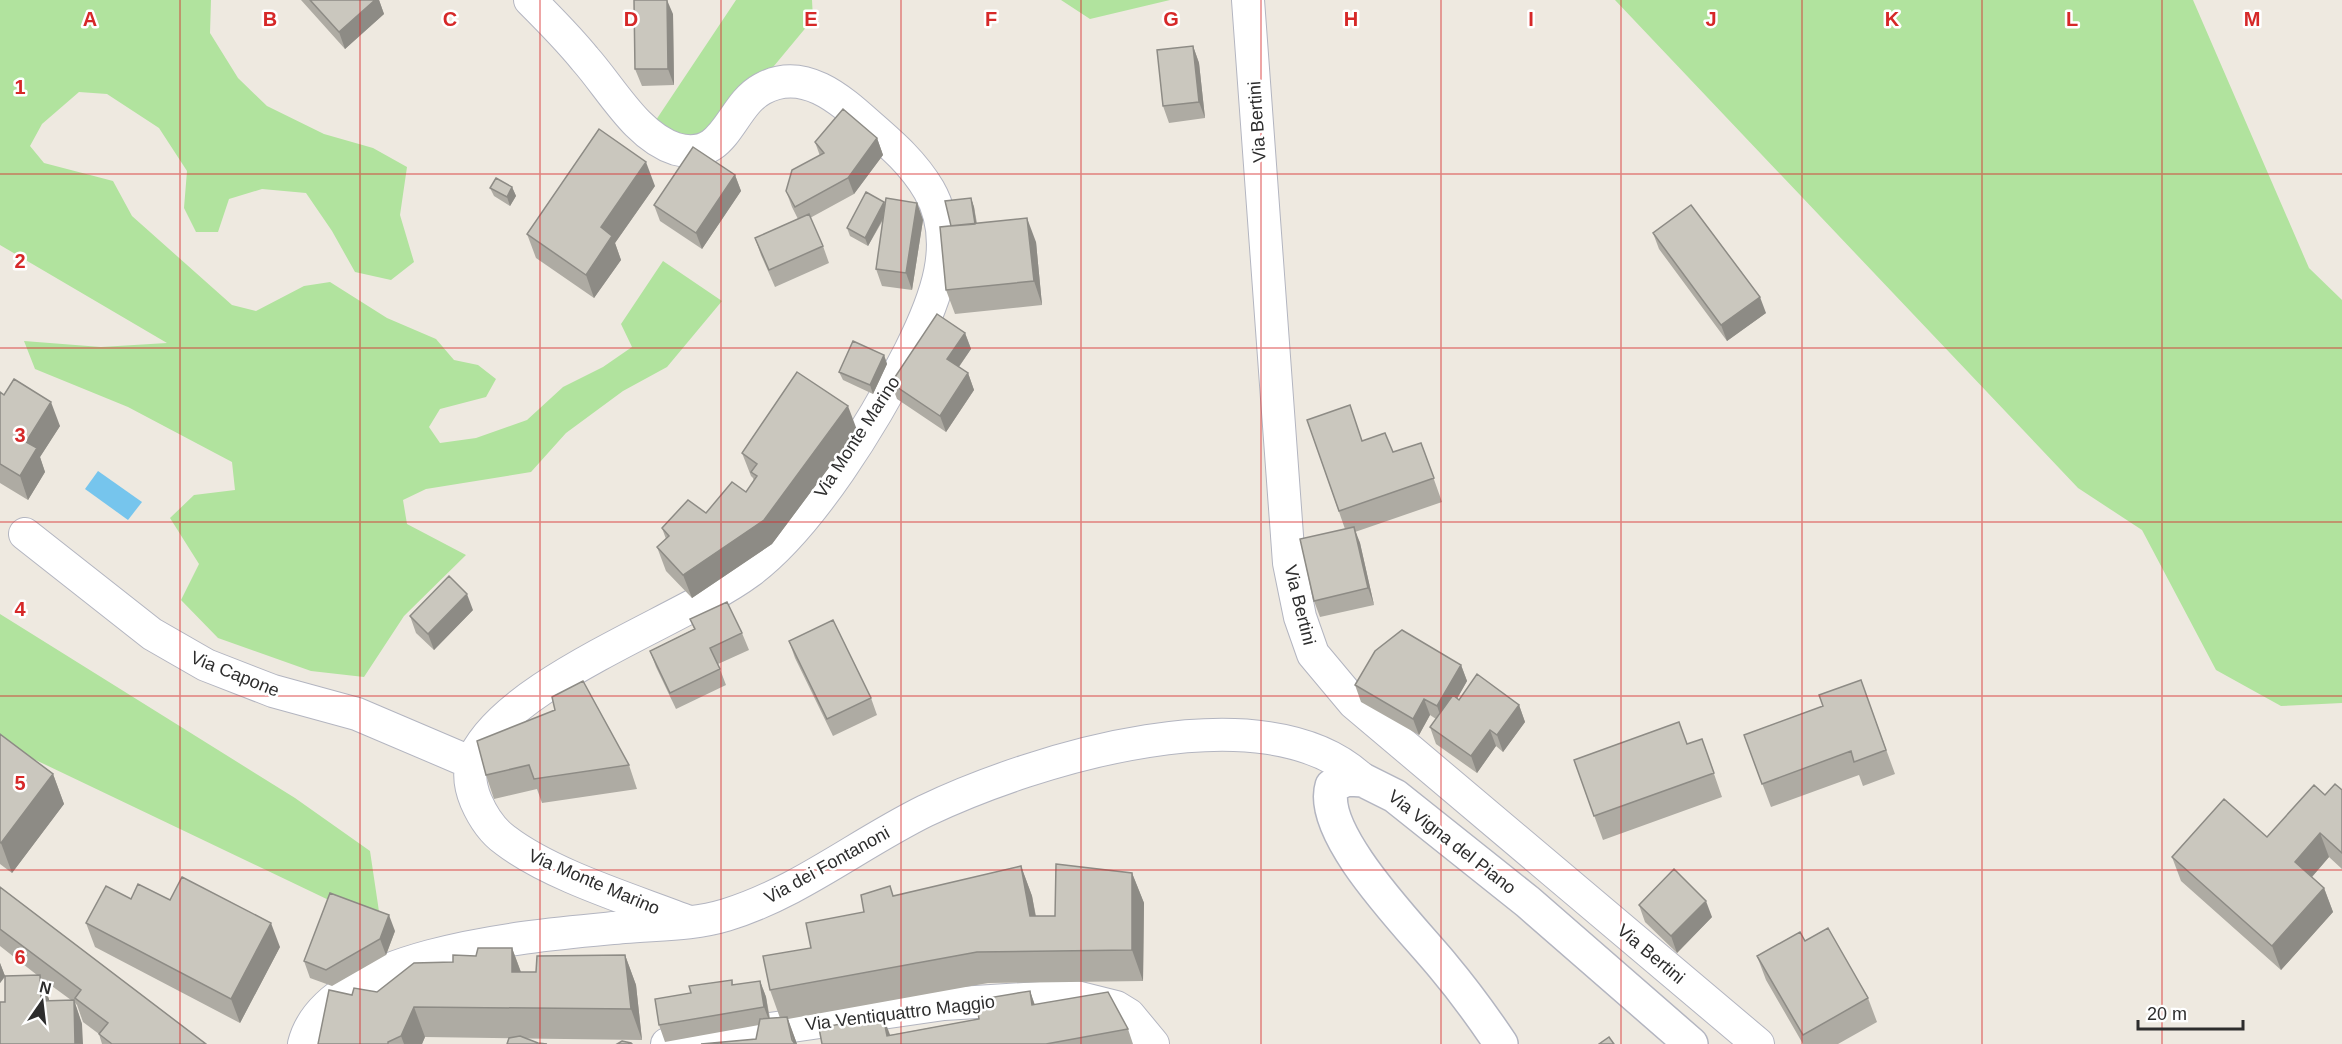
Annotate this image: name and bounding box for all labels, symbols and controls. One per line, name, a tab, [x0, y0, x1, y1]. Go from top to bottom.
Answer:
text: A	[83, 8, 97, 30]
text: B	[263, 8, 277, 30]
text: C	[443, 8, 457, 30]
text: D	[624, 8, 638, 30]
text: E	[804, 8, 818, 30]
text: F	[985, 8, 997, 30]
text: G	[1163, 8, 1179, 30]
text: H	[1344, 8, 1358, 30]
text: I	[1528, 8, 1534, 30]
text: J	[1705, 8, 1717, 30]
text: K	[1885, 8, 1900, 30]
text: L	[2066, 8, 2078, 30]
text: M	[2244, 8, 2260, 30]
text: 1	[14, 76, 26, 98]
street label: Via Bertini	[1244, 81, 1270, 163]
text: 2	[14, 250, 26, 272]
street label: Via Monte Marino	[810, 373, 904, 501]
text: 3	[14, 424, 26, 446]
street label: Via Bertini	[1280, 563, 1320, 647]
text: 4	[14, 598, 26, 620]
street label: Via Capone	[188, 647, 282, 701]
text: 5	[14, 772, 26, 794]
street label: Via Vigna del Piano	[1384, 786, 1520, 898]
street label: Via dei Fontanoni	[761, 822, 893, 908]
street label: Via Monte Marino	[525, 845, 663, 919]
street label: Via Bertini	[1613, 920, 1689, 988]
text: 6	[14, 946, 26, 968]
north arrow	[12, 972, 72, 1032]
text: N	[38, 978, 53, 998]
street label: Via Ventiquattro Maggio	[804, 991, 996, 1035]
scale bar	[2138, 993, 2243, 1031]
text: 20 m	[2147, 1004, 2187, 1024]

